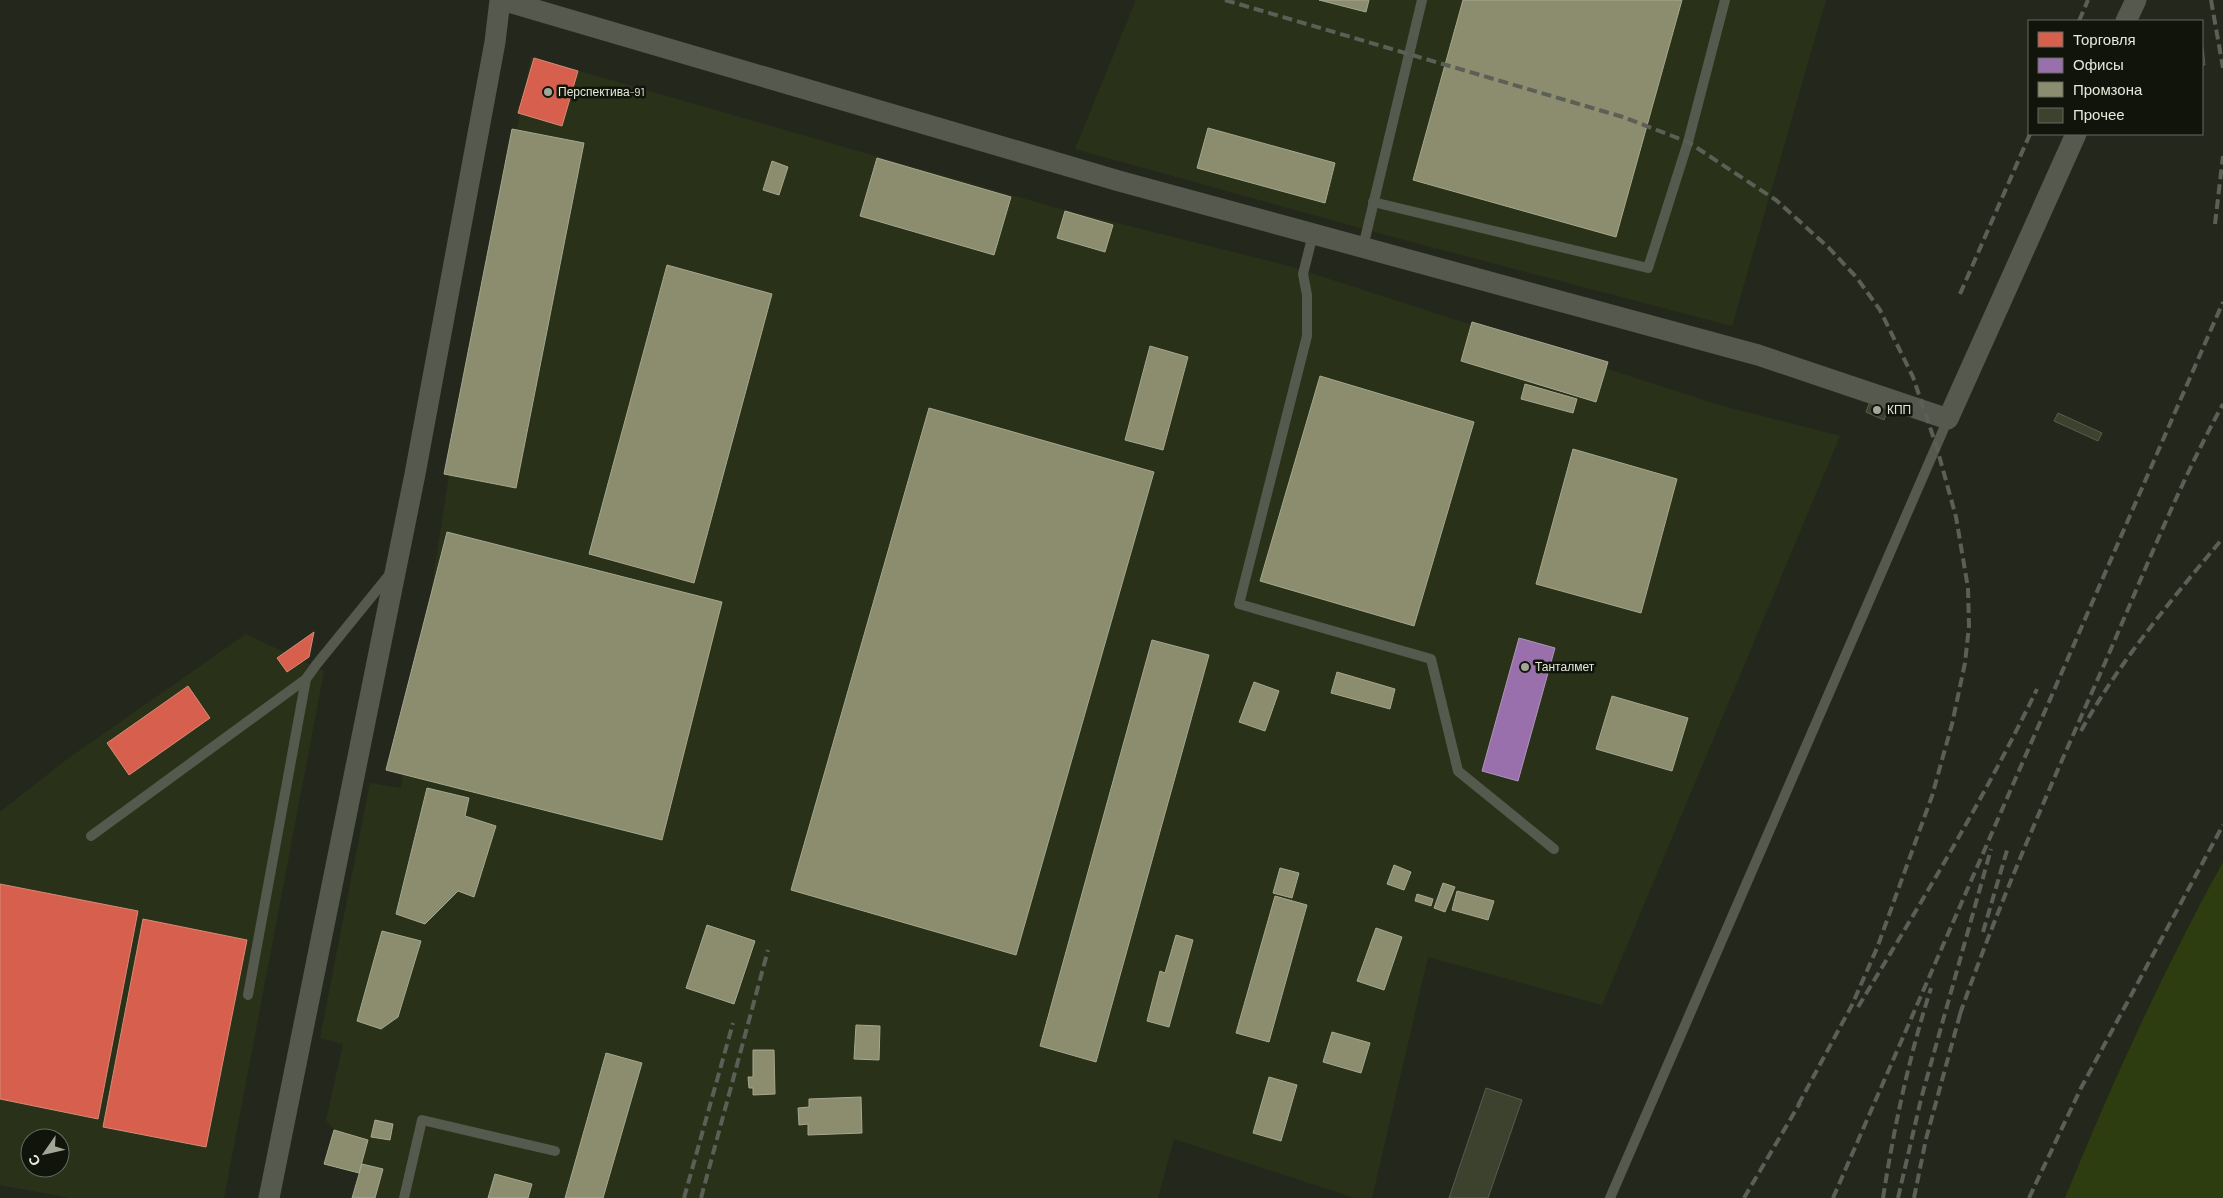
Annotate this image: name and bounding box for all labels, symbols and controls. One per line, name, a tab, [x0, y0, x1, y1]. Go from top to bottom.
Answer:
legend	[2028, 20, 2203, 135]
text: Торговля	[2073, 30, 2136, 48]
text: Офисы	[2073, 55, 2124, 73]
text: Промзона	[2073, 80, 2143, 98]
place label: Перспектива-91	[558, 84, 645, 99]
marker: Перспектива-91	[542, 86, 554, 98]
text: Прочее	[2073, 105, 2125, 123]
place label: КПП	[1887, 402, 1911, 416]
marker: КПП	[1871, 404, 1883, 416]
place label: Танталмет	[1535, 659, 1595, 673]
marker: Танталмет	[1519, 661, 1531, 673]
north arrow	[20, 1128, 70, 1178]
text: С	[24, 1152, 44, 1169]

